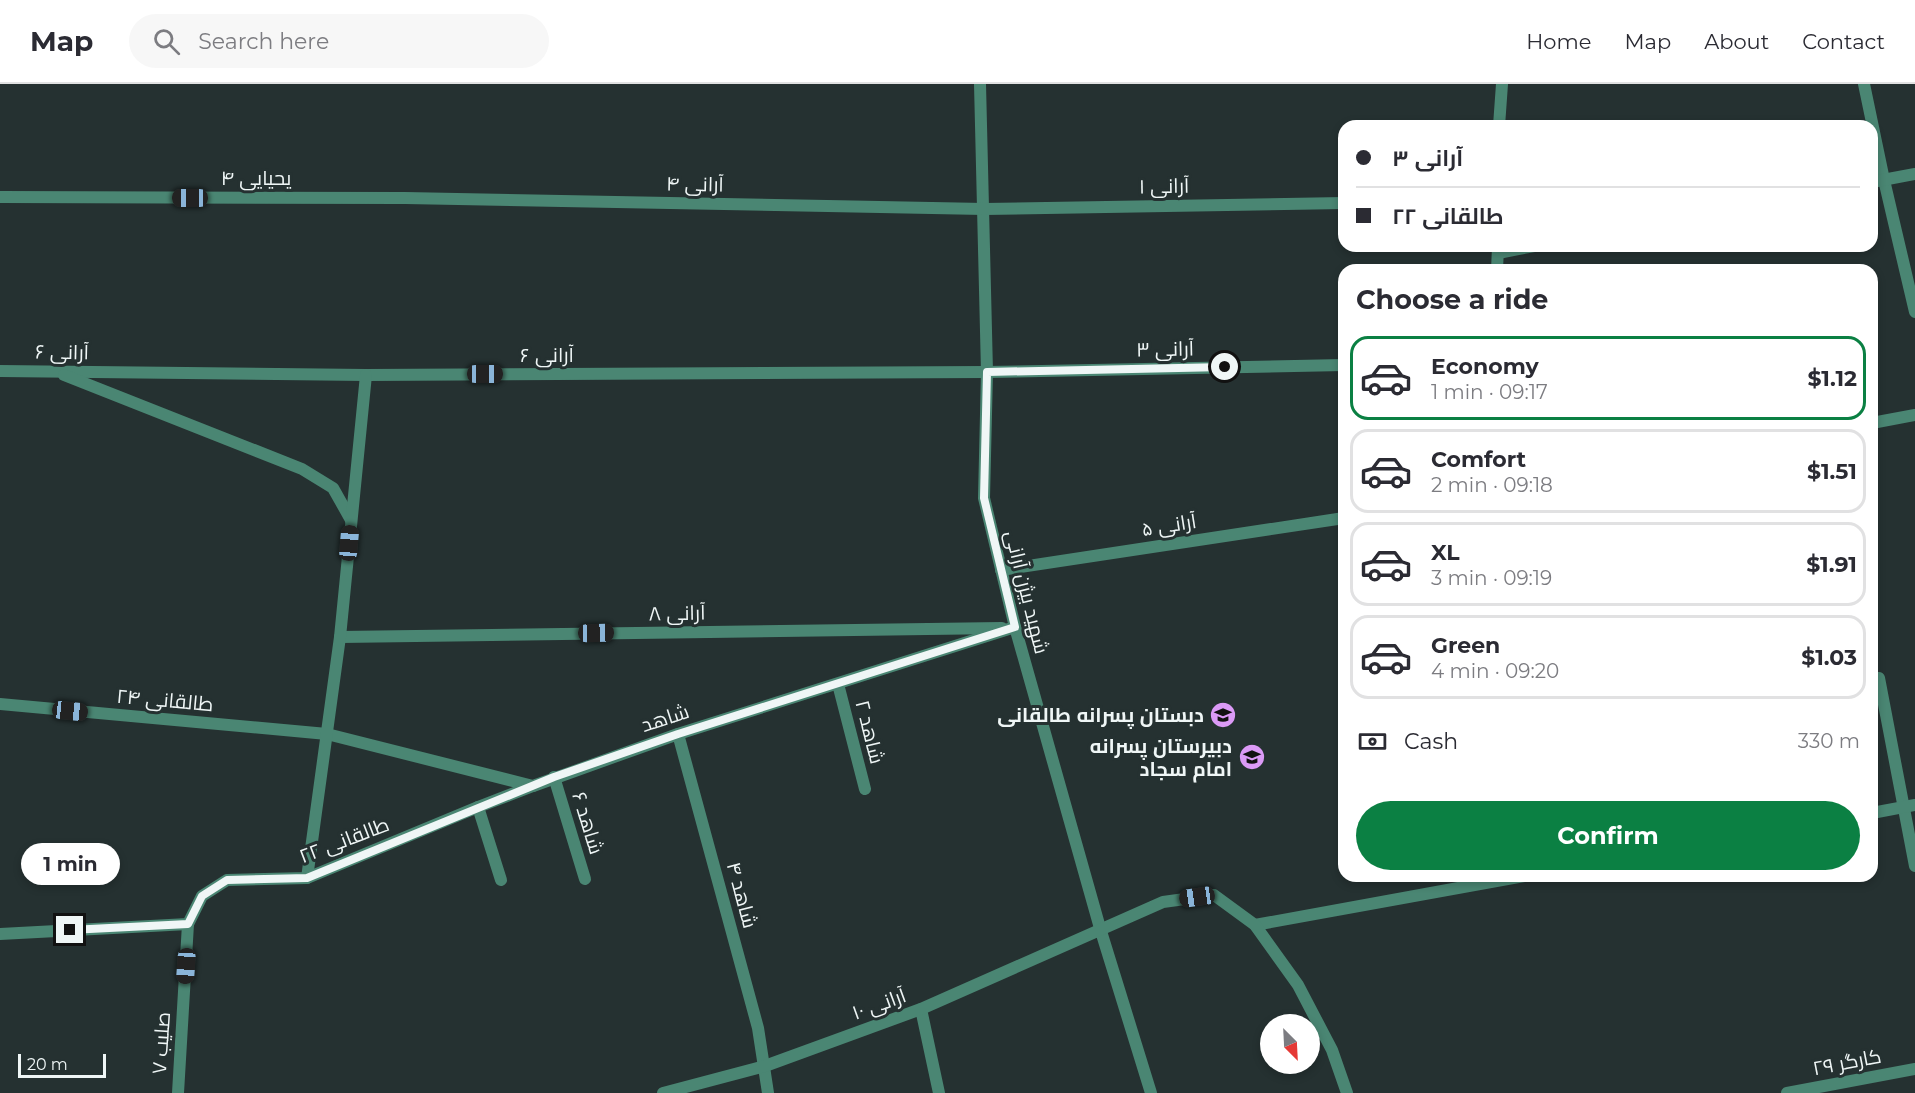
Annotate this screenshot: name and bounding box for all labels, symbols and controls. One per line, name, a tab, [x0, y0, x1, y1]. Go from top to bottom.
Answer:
search box	[129, 14, 549, 68]
text: Map	[30, 24, 93, 58]
icon: search	[150, 25, 183, 58]
text: Search here	[198, 28, 329, 55]
text: Home	[1526, 29, 1591, 54]
text: Map	[1624, 29, 1671, 54]
text: About	[1704, 29, 1769, 54]
text: Contact	[1802, 29, 1885, 54]
text: آرانی ۳	[1392, 145, 1463, 172]
street label: یحیایی ۴	[221, 166, 292, 191]
street label: آرانی ۴	[666, 171, 725, 198]
street label: آرانی ۱	[1139, 174, 1190, 199]
car	[172, 189, 208, 207]
text: طالقانی ۲۲	[1392, 203, 1504, 230]
text: Choose a ride	[1356, 283, 1548, 316]
street label: آرانی ۳	[1136, 336, 1195, 363]
street label: آرانی ۶	[35, 340, 90, 365]
street label: آرانی ۶	[520, 343, 575, 368]
icon: car	[1359, 351, 1413, 405]
route start	[1211, 353, 1238, 380]
text: Economy	[1431, 353, 1539, 380]
car	[467, 365, 503, 383]
text: $1.12	[1808, 365, 1857, 392]
text: 1 min · 09:17	[1431, 380, 1548, 404]
icon: car	[1359, 444, 1413, 498]
text: Comfort	[1431, 446, 1526, 473]
text: $1.51	[1807, 458, 1857, 485]
text: 2 min · 09:18	[1431, 473, 1553, 497]
street label: آرانی ۵	[1140, 509, 1199, 542]
car	[338, 524, 360, 562]
street label: شهید بیژن آرانی	[999, 528, 1054, 656]
icon: car	[1359, 537, 1413, 591]
text: XL	[1431, 539, 1460, 566]
text: $1.91	[1806, 551, 1857, 578]
text: 3 min · 09:19	[1431, 566, 1552, 590]
street label: آرانی ۸	[648, 600, 706, 626]
car	[578, 624, 614, 642]
icon: car	[1359, 630, 1413, 684]
text: Green	[1431, 632, 1500, 659]
text: $1.03	[1801, 644, 1857, 671]
text: 4 min · 09:20	[1431, 659, 1559, 683]
street label: طالقانی ۲۴	[116, 684, 214, 717]
street label: شاهد ۲	[851, 698, 889, 766]
street label: شاهد	[638, 699, 692, 737]
car	[51, 700, 89, 722]
school or university icon: دبستان پسرانه طالقانی	[1208, 700, 1238, 730]
place label: دبستان پسرانه طالقانی	[997, 703, 1204, 729]
icon: cash	[1356, 725, 1389, 758]
text: Cash	[1404, 728, 1458, 755]
text: 330 m	[1798, 729, 1860, 753]
place label: دبیرستان پسرانه امام سجاد	[1090, 734, 1232, 783]
school or university icon: دبیرستان پسرانه امام سجاد	[1237, 742, 1267, 772]
street label: شاهد ۶	[567, 789, 609, 857]
button: Confirm	[1356, 801, 1860, 870]
street label: طالقانی ۲۲	[296, 812, 393, 869]
callout: 1 min	[20, 843, 119, 885]
text: 1 min	[43, 852, 98, 876]
street label: شاهد ۴	[722, 859, 762, 931]
car	[1178, 886, 1216, 908]
route end	[56, 916, 83, 943]
car	[176, 947, 196, 985]
street label: آرانی ۱۰	[849, 983, 910, 1026]
street label: صلیب ۷	[147, 1011, 175, 1075]
north arrow	[1260, 1014, 1320, 1074]
map controls	[1260, 1014, 1320, 1074]
street label: کارگر ۲۹	[1811, 1044, 1883, 1080]
scale bar	[18, 1051, 106, 1078]
text: 20 m	[27, 1055, 68, 1074]

